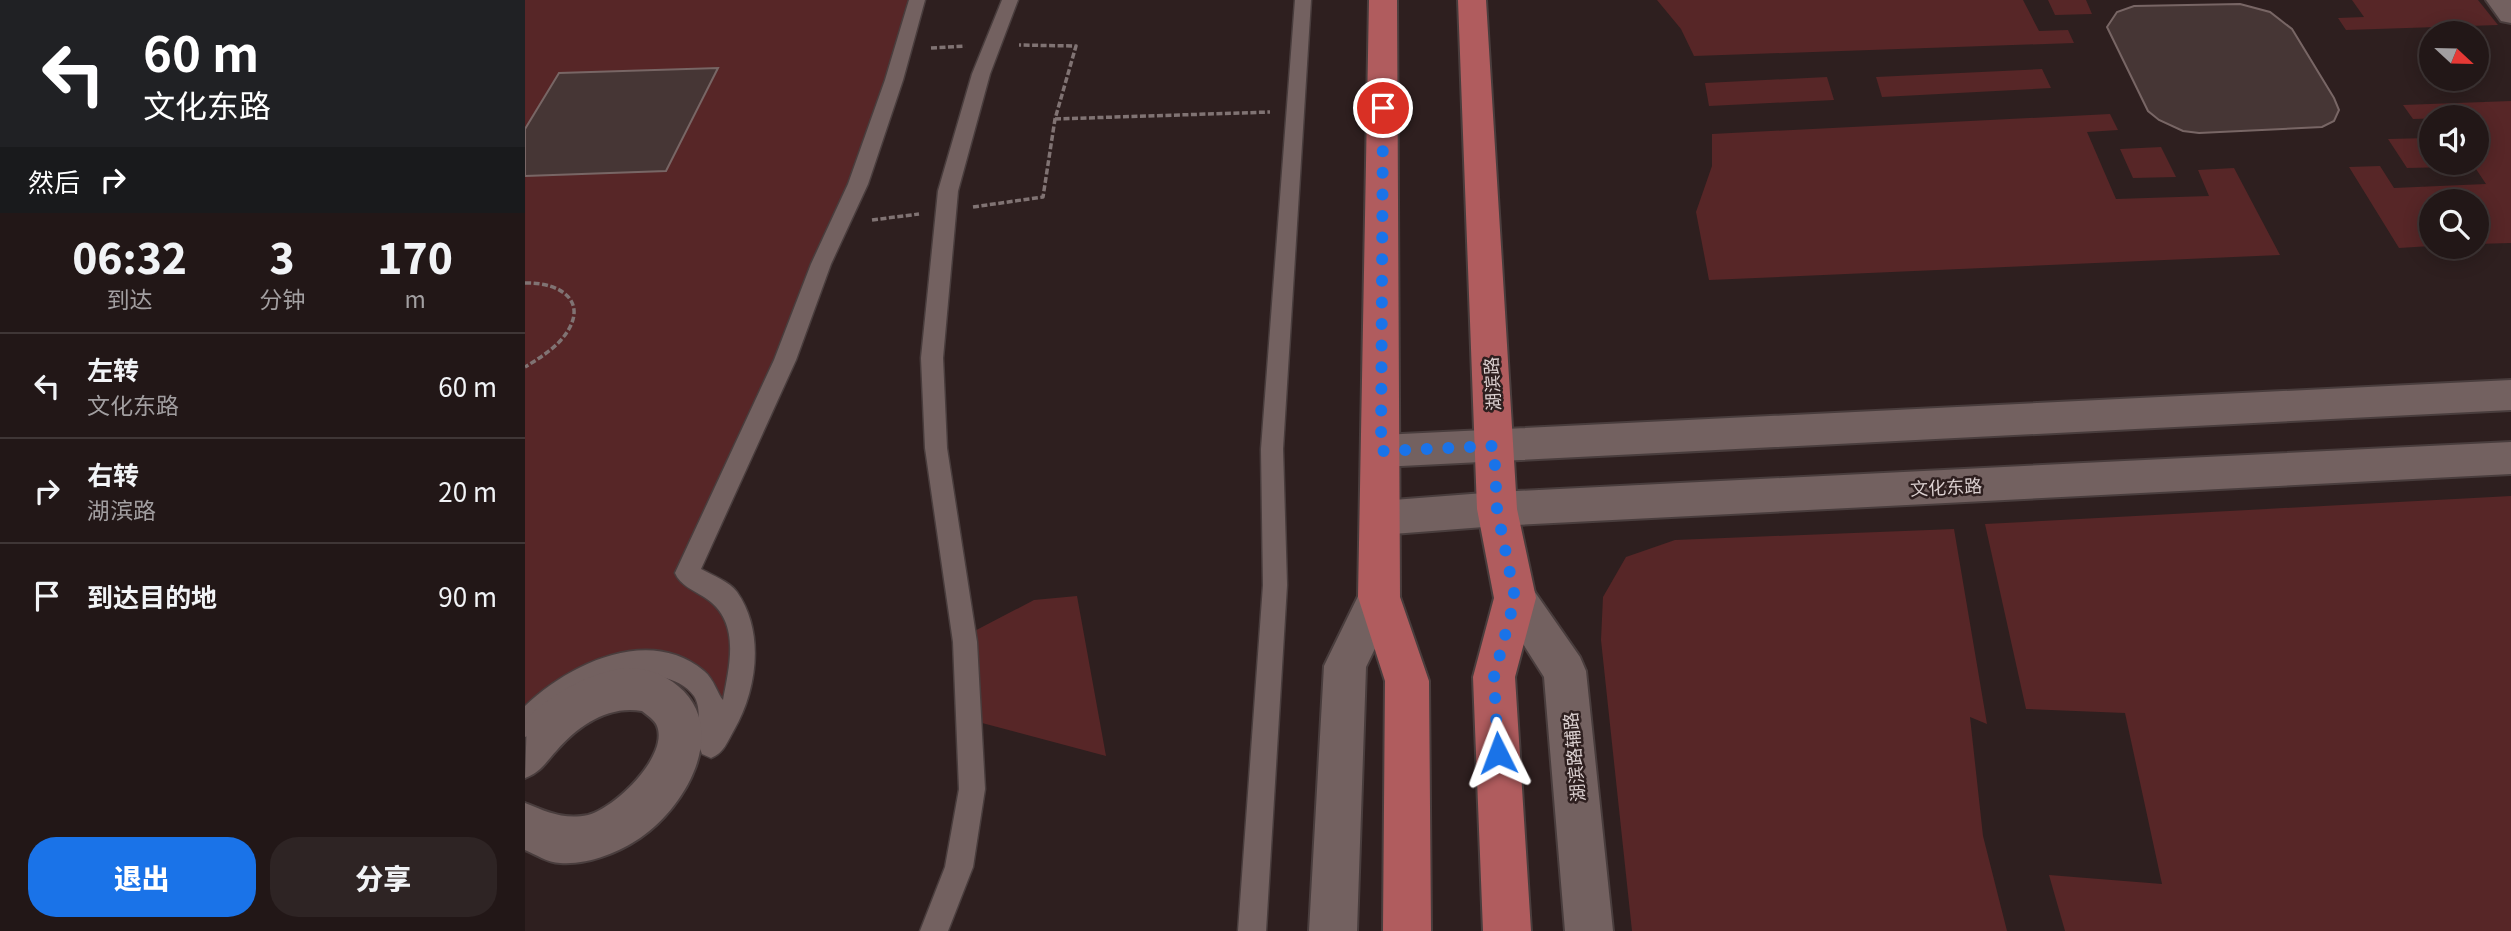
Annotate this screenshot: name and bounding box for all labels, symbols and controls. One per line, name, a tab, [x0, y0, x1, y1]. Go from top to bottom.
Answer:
text: 60 m	[143, 15, 259, 86]
north arrow	[2419, 21, 2489, 91]
map controls	[2419, 21, 2489, 259]
icon: left	[28, 28, 119, 119]
pin	[1353, 78, 1413, 138]
text: 文化东路	[143, 81, 271, 127]
icon: arrive	[1364, 89, 1402, 127]
button: sound	[2419, 105, 2489, 175]
icon: right	[94, 161, 132, 199]
text: 然后	[28, 162, 80, 199]
button: search	[2419, 189, 2489, 259]
text: 06:32	[72, 225, 187, 286]
text: 3	[270, 225, 295, 286]
text: 170	[377, 225, 453, 286]
text: 到达	[107, 281, 153, 315]
text: 分钟	[259, 281, 305, 315]
text: m	[404, 281, 426, 315]
text: 左转	[87, 350, 139, 387]
street label: 湖滨路	[1477, 356, 1505, 412]
icon: left	[28, 367, 66, 405]
text: 60 m	[438, 367, 497, 404]
text: 文化东路	[87, 387, 179, 421]
text: 右转	[87, 455, 139, 492]
street label: 文化东路	[1909, 471, 1983, 501]
icon: right	[28, 472, 66, 510]
text: 20 m	[438, 472, 497, 509]
text: 湖滨路	[87, 492, 156, 526]
icon: arrive	[28, 577, 66, 615]
text: 到达目的地	[87, 577, 217, 614]
text: 90 m	[438, 577, 497, 614]
street label: 湖滨路辅路	[1556, 711, 1590, 803]
position arrow	[1461, 716, 1535, 790]
button: 退出	[28, 837, 256, 917]
button: 分享	[270, 837, 497, 917]

